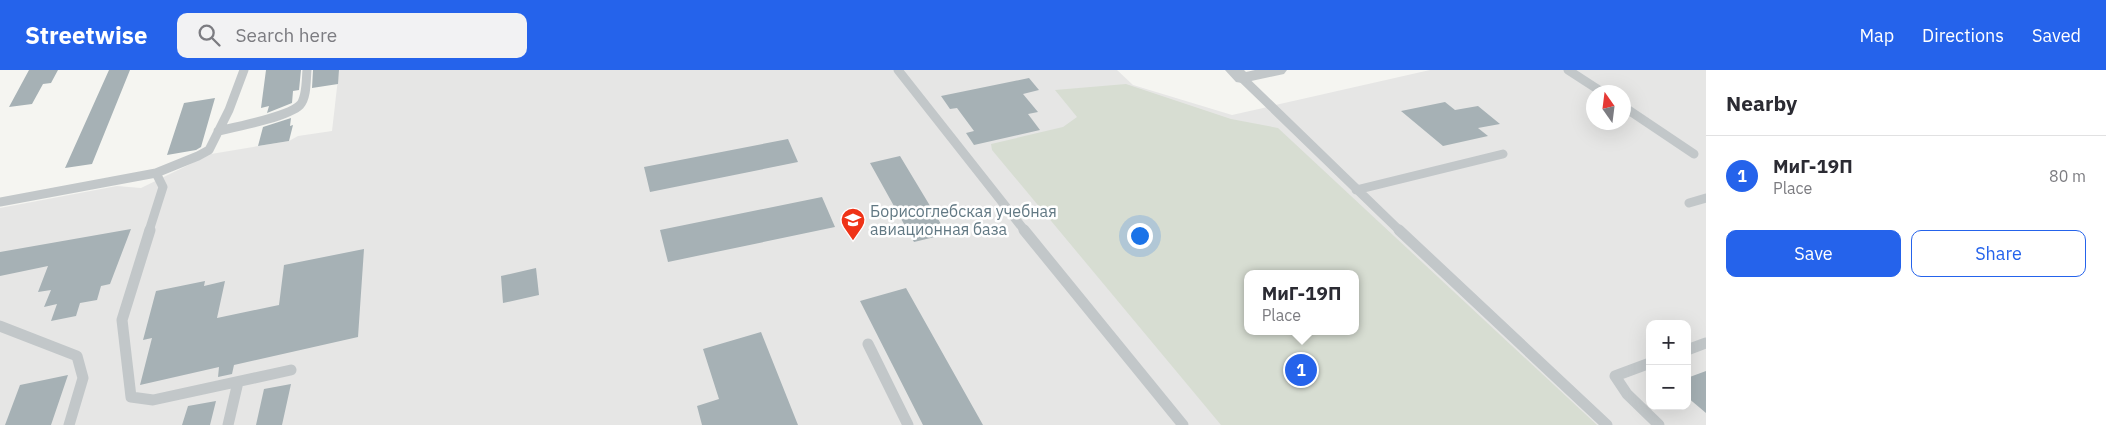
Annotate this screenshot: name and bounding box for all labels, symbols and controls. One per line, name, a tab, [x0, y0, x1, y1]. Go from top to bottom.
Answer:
search box	[177, 13, 527, 58]
text: Streetwise	[25, 19, 147, 51]
icon: search	[195, 21, 223, 49]
text: Search here	[235, 23, 337, 47]
text: Map	[1859, 24, 1894, 47]
text: Directions	[1922, 24, 2004, 47]
text: Saved	[2032, 24, 2081, 47]
north arrow	[1586, 85, 1631, 130]
text: Nearby	[1726, 89, 1797, 117]
text: МиГ-19П	[1773, 154, 1853, 178]
text: 1	[1737, 166, 1747, 186]
text: 80 m	[2049, 166, 2086, 186]
text: Place	[1773, 178, 1812, 198]
place label: Борисоглебская учебная авиационная база	[870, 201, 1057, 239]
school or university icon: Борисоглебская учебная авиационная база	[840, 207, 866, 241]
your location	[1127, 223, 1153, 249]
button: Save	[1726, 230, 1901, 277]
button: Share	[1911, 230, 2086, 277]
popup	[1244, 270, 1359, 335]
text: МиГ-19П	[1262, 281, 1341, 305]
text: Place	[1262, 305, 1301, 325]
map controls	[1646, 320, 1691, 410]
button: +	[1646, 320, 1691, 365]
pin: 1	[1285, 351, 1317, 389]
button: −	[1646, 365, 1691, 410]

